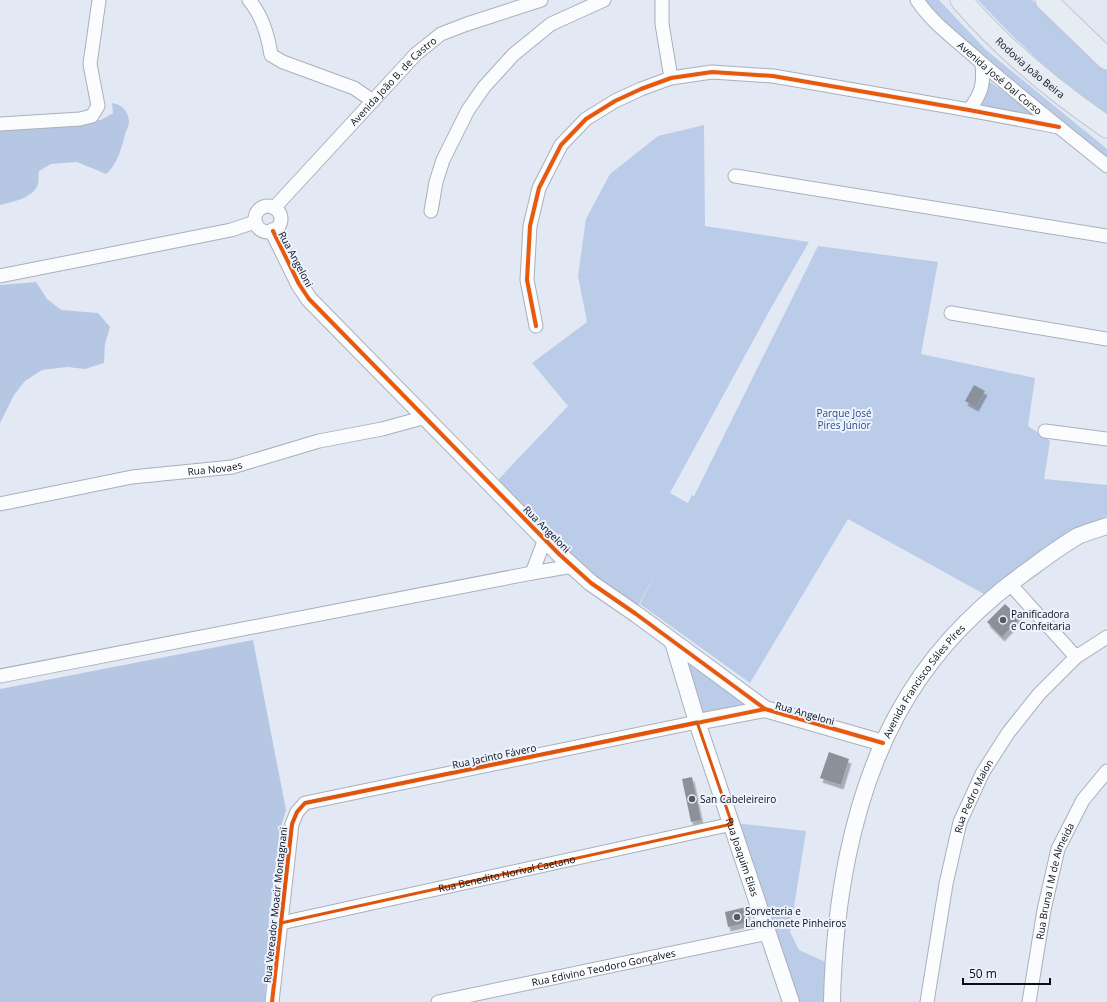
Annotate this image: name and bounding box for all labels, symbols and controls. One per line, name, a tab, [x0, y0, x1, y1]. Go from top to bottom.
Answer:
street label: Avenida João B. de Castro	[346, 33, 439, 129]
street label: Rodovia João Beira	[993, 34, 1068, 101]
street label: Avenida José Dal Corso	[955, 38, 1045, 118]
street label: Rua Angeloni	[275, 229, 317, 289]
park label: Parque José Pires Júnior	[816, 406, 872, 432]
street label: Rua Novaes	[187, 457, 244, 478]
street label: Rua Angeloni	[520, 502, 574, 556]
place label: Panificadora e Confeitaria	[1011, 607, 1070, 633]
marker: Panificadora e Confeitaria	[998, 615, 1008, 625]
street label: Avenida Francisco Sáles Píres	[880, 621, 968, 740]
street label: Rua Angeloni	[774, 698, 836, 728]
street label: Rua Jacinto Fávero	[451, 740, 537, 772]
street label: Rua Pedro Maion	[951, 756, 996, 834]
place label: San Cabeleireiro	[700, 792, 776, 806]
marker: San Cabeleireiro	[687, 794, 697, 804]
street label: Rua Joaquim Elias	[723, 816, 762, 899]
street label: Rua Bruna I M de Almeida	[1032, 820, 1077, 940]
street label: Rua Vereador Moacir Montagnani	[260, 826, 290, 984]
street label: Rua Benedito Norival Caetano	[437, 852, 576, 895]
place label: Sorveteria e Lanchonete Pinheiros	[745, 904, 846, 930]
marker: Sorveteria e Lanchonete Pinheiros	[732, 912, 742, 922]
street label: Rua Edivino Teodoro Gonçalves	[530, 945, 677, 989]
scale bar	[963, 960, 1050, 986]
text: 50 m	[969, 965, 997, 982]

